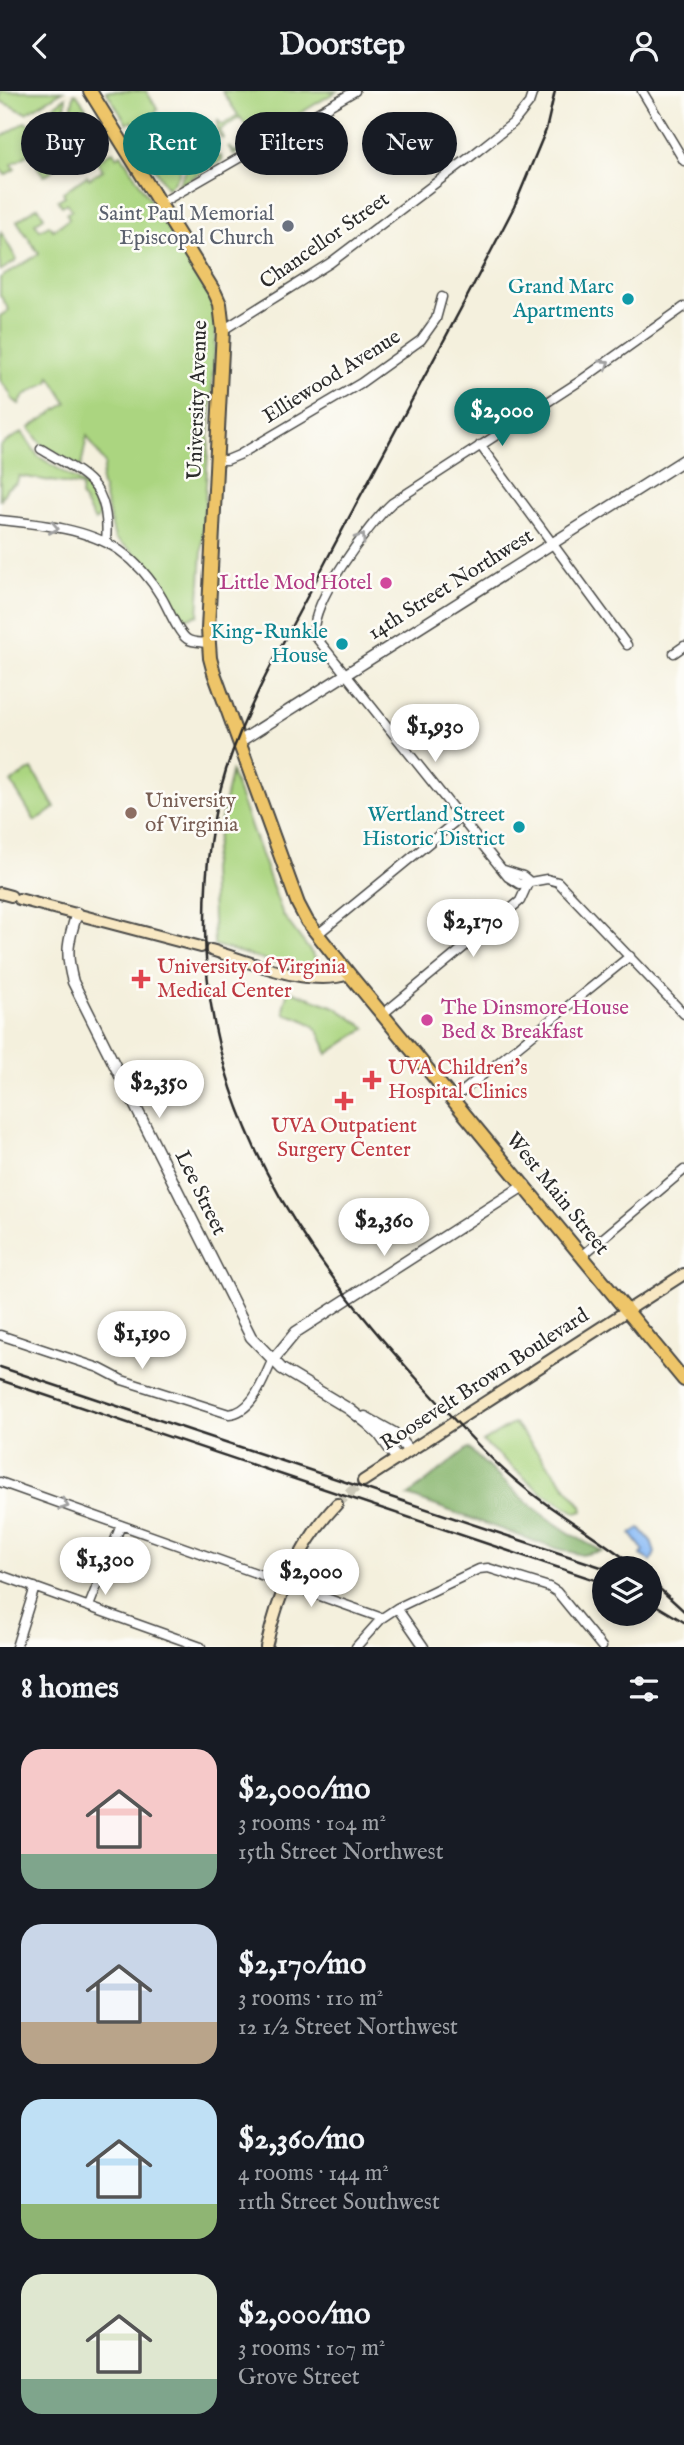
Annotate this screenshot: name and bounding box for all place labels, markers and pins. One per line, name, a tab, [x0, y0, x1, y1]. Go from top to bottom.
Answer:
place label: Saint Paul Memorial Episcopal Church	[99, 201, 274, 252]
marker: Saint Paul Memorial Episcopal Church	[280, 218, 296, 234]
place label: Grand Marc Apartments	[508, 274, 614, 325]
marker: Grand Marc Apartments	[620, 291, 636, 307]
pin: $2,000	[445, 389, 559, 448]
place label: Little Mod Hotel	[219, 570, 372, 597]
marker: Little Mod Hotel	[378, 575, 394, 591]
place label: King-Runkle House	[210, 619, 328, 670]
marker: King-Runkle House	[334, 636, 350, 652]
pin: $1,930	[378, 705, 492, 764]
place label: University of Virginia	[145, 788, 239, 839]
place label: Wertland Street Historic District	[362, 802, 505, 853]
marker: University of Virginia	[123, 805, 139, 821]
marker: Wertland Street Historic District	[511, 819, 527, 835]
pin: $2,170	[416, 899, 530, 959]
place label: University of Virginia Medical Center	[157, 954, 347, 1005]
marker: University of Virginia Medical Center	[131, 969, 151, 989]
place label: The Dinsmore House Bed & Breakfast	[441, 995, 629, 1046]
marker: The Dinsmore House Bed & Breakfast	[419, 1012, 435, 1028]
place label: UVA Children's Hospital Clinics	[388, 1055, 528, 1106]
pin: $2,350	[102, 1061, 216, 1120]
marker: UVA Children's Hospital Clinics	[362, 1070, 382, 1090]
marker: UVA Outpatient Surgery Center	[334, 1091, 354, 1111]
place label: UVA Outpatient Surgery Center	[271, 1113, 417, 1164]
pin: $2,360	[327, 1199, 441, 1258]
pin: $1,190	[85, 1311, 199, 1371]
pin: $1,300	[48, 1537, 162, 1597]
pin: $2,000	[254, 1549, 368, 1609]

